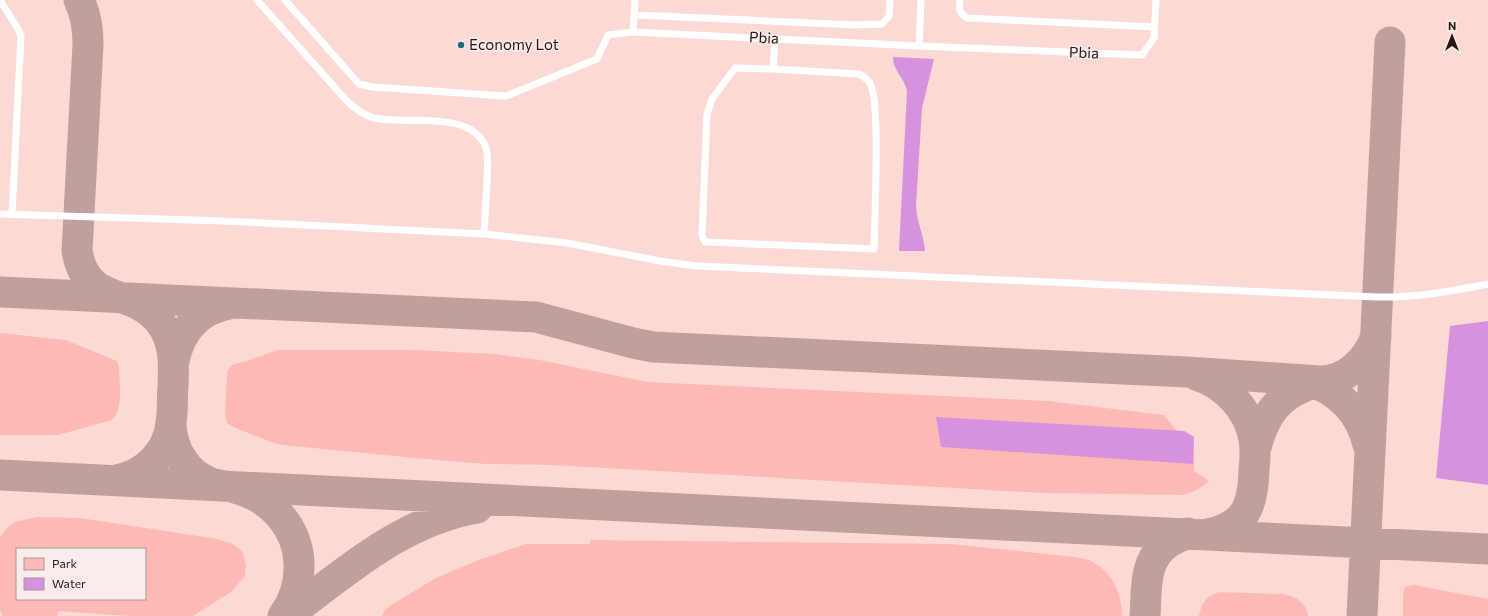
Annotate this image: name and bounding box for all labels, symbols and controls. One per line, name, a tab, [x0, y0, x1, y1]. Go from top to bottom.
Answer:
north arrow	[1432, 16, 1472, 56]
text: N	[1448, 19, 1456, 32]
street label: Pbia	[749, 27, 780, 47]
place label: Economy Lot	[469, 35, 559, 53]
marker: Economy Lot	[456, 40, 466, 50]
street label: Pbia	[1069, 42, 1099, 62]
legend	[16, 548, 146, 600]
text: Park	[52, 556, 78, 570]
text: Water	[52, 576, 86, 590]

